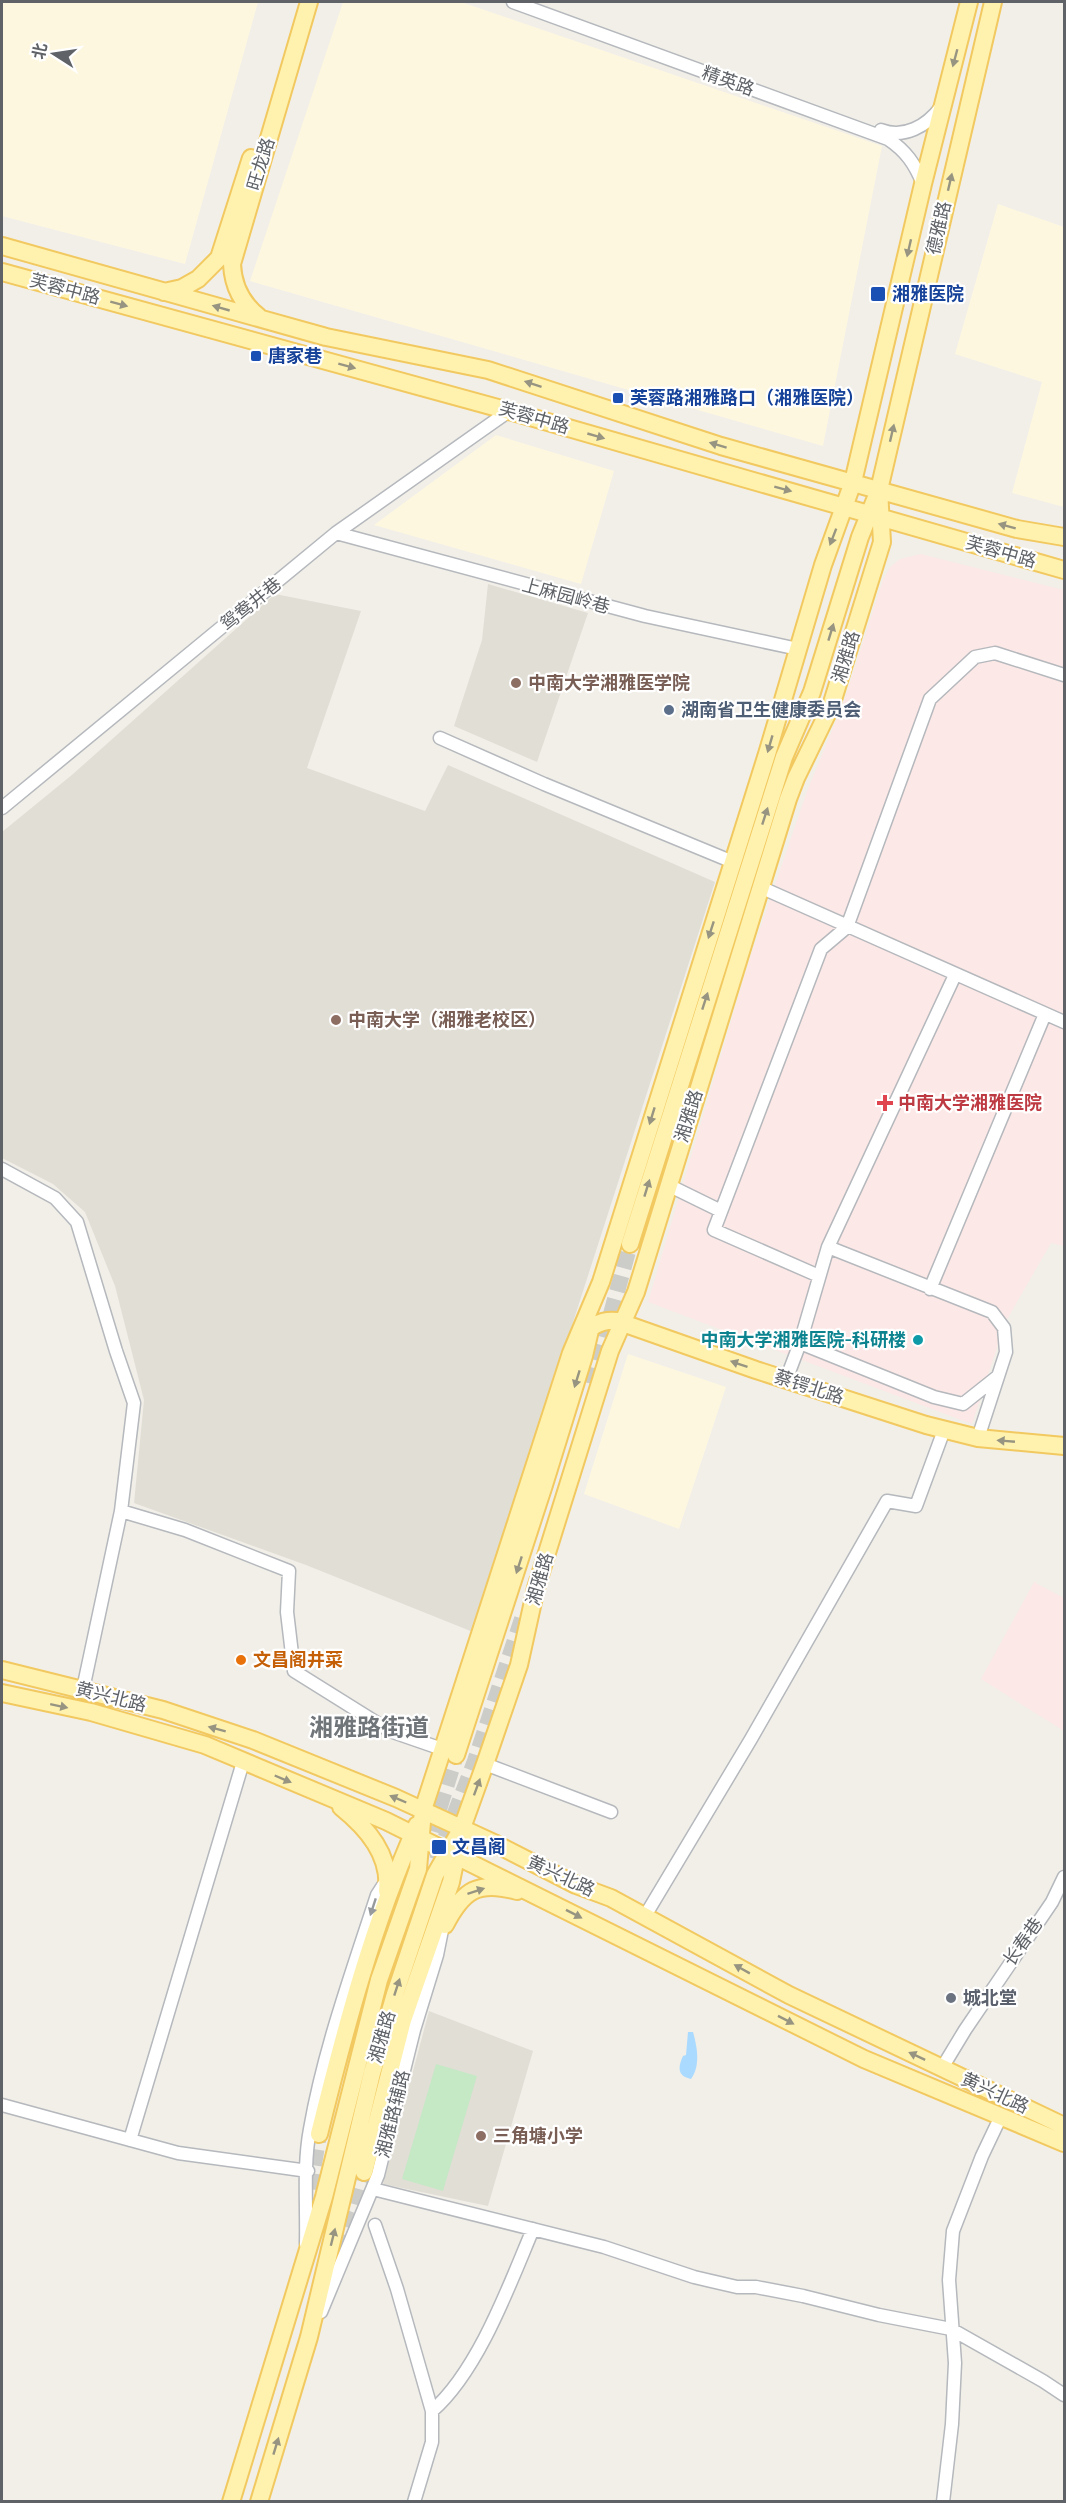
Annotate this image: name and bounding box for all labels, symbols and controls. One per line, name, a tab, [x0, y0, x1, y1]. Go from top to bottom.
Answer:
north arrow	[24, 24, 84, 84]
text: 北	[29, 41, 51, 61]
one-way arrow	[950, 49, 959, 67]
street label: 精英路	[699, 61, 757, 101]
street label: 旺龙路	[243, 135, 279, 193]
one-way arrow	[946, 172, 956, 191]
street label: 德雅路	[922, 199, 956, 257]
one-way arrow	[904, 238, 913, 257]
street label: 芙蓉中路	[27, 269, 103, 309]
place label: 湘雅医院	[892, 283, 964, 305]
marker: 湘雅医院	[869, 285, 887, 303]
one-way arrow	[110, 300, 128, 309]
one-way arrow	[212, 303, 230, 312]
place label: 唐家巷	[268, 345, 322, 367]
marker: 唐家巷	[249, 349, 263, 363]
one-way arrow	[338, 362, 356, 372]
one-way arrow	[524, 379, 542, 388]
place label: 芙蓉路湘雅路口（湘雅医院）	[630, 387, 864, 409]
marker: 芙蓉路湘雅路口（湘雅医院）	[611, 391, 625, 405]
street label: 芙蓉中路	[496, 398, 572, 438]
one-way arrow	[888, 424, 898, 442]
one-way arrow	[587, 432, 605, 441]
one-way arrow	[709, 440, 727, 449]
one-way arrow	[774, 485, 792, 494]
one-way arrow	[998, 521, 1016, 530]
one-way arrow	[828, 528, 837, 546]
street label: 芙蓉中路	[963, 532, 1039, 572]
street label: 鸳鸯井巷	[216, 573, 286, 635]
street label: 上麻园岭巷	[520, 574, 612, 618]
one-way arrow	[827, 623, 836, 641]
street label: 湘雅路	[828, 628, 864, 686]
place label: 中南大学湘雅医学院	[528, 672, 690, 694]
marker: 中南大学湘雅医学院	[509, 676, 523, 690]
place label: 湖南省卫生健康委员会	[681, 699, 861, 721]
marker: 湖南省卫生健康委员会	[662, 703, 676, 717]
one-way arrow	[765, 735, 774, 753]
one-way arrow	[761, 807, 770, 825]
one-way arrow	[706, 921, 715, 939]
one-way arrow	[701, 992, 710, 1010]
place label: 中南大学（湘雅老校区）	[348, 1009, 546, 1031]
marker: 中南大学（湘雅老校区）	[329, 1013, 343, 1027]
street label: 湘雅路	[671, 1087, 707, 1145]
place label: 中南大学湘雅医院	[898, 1092, 1042, 1114]
marker: 中南大学湘雅医院	[876, 1094, 894, 1112]
one-way arrow	[647, 1107, 656, 1125]
one-way arrow	[643, 1179, 652, 1197]
place label: 中南大学湘雅医院-科研楼	[700, 1329, 906, 1351]
marker: 中南大学湘雅医院-科研楼	[911, 1333, 925, 1347]
one-way arrow	[729, 1359, 747, 1369]
street label: 蔡锷北路	[771, 1365, 847, 1409]
one-way arrow	[572, 1370, 581, 1388]
one-way arrow	[997, 1436, 1016, 1446]
street label: 湘雅路	[522, 1550, 558, 1608]
one-way arrow	[514, 1556, 523, 1574]
place label: 文昌阁井菜	[253, 1649, 343, 1671]
marker: 文昌阁井菜	[234, 1653, 248, 1667]
street label: 黄兴北路	[73, 1678, 149, 1716]
one-way arrow	[49, 1701, 68, 1711]
district label: 湘雅路街道	[309, 1713, 429, 1742]
one-way arrow	[207, 1723, 226, 1733]
one-way arrow	[275, 1774, 293, 1784]
one-way arrow	[472, 1778, 482, 1796]
one-way arrow	[389, 1794, 407, 1804]
place label: 文昌阁	[452, 1836, 506, 1858]
marker: 文昌阁	[430, 1838, 448, 1856]
street label: 黄兴北路	[524, 1851, 598, 1901]
one-way arrow	[467, 1885, 485, 1895]
one-way arrow	[367, 1898, 377, 1916]
one-way arrow	[566, 1909, 583, 1919]
street label: 长春巷	[999, 1914, 1047, 1970]
one-way arrow	[733, 1964, 750, 1974]
one-way arrow	[393, 1978, 402, 1996]
place label: 城北堂	[963, 1987, 1017, 2009]
marker: 城北堂	[944, 1991, 958, 2005]
street label: 湘雅路	[364, 2008, 400, 2066]
one-way arrow	[778, 2016, 795, 2025]
one-way arrow	[908, 2051, 925, 2060]
street label: 湘雅路辅路	[371, 2068, 415, 2160]
street label: 黄兴北路	[958, 2068, 1032, 2118]
place label: 三角塘小学	[493, 2125, 583, 2147]
marker: 三角塘小学	[474, 2129, 488, 2143]
one-way arrow	[329, 2228, 339, 2246]
one-way arrow	[272, 2437, 281, 2455]

